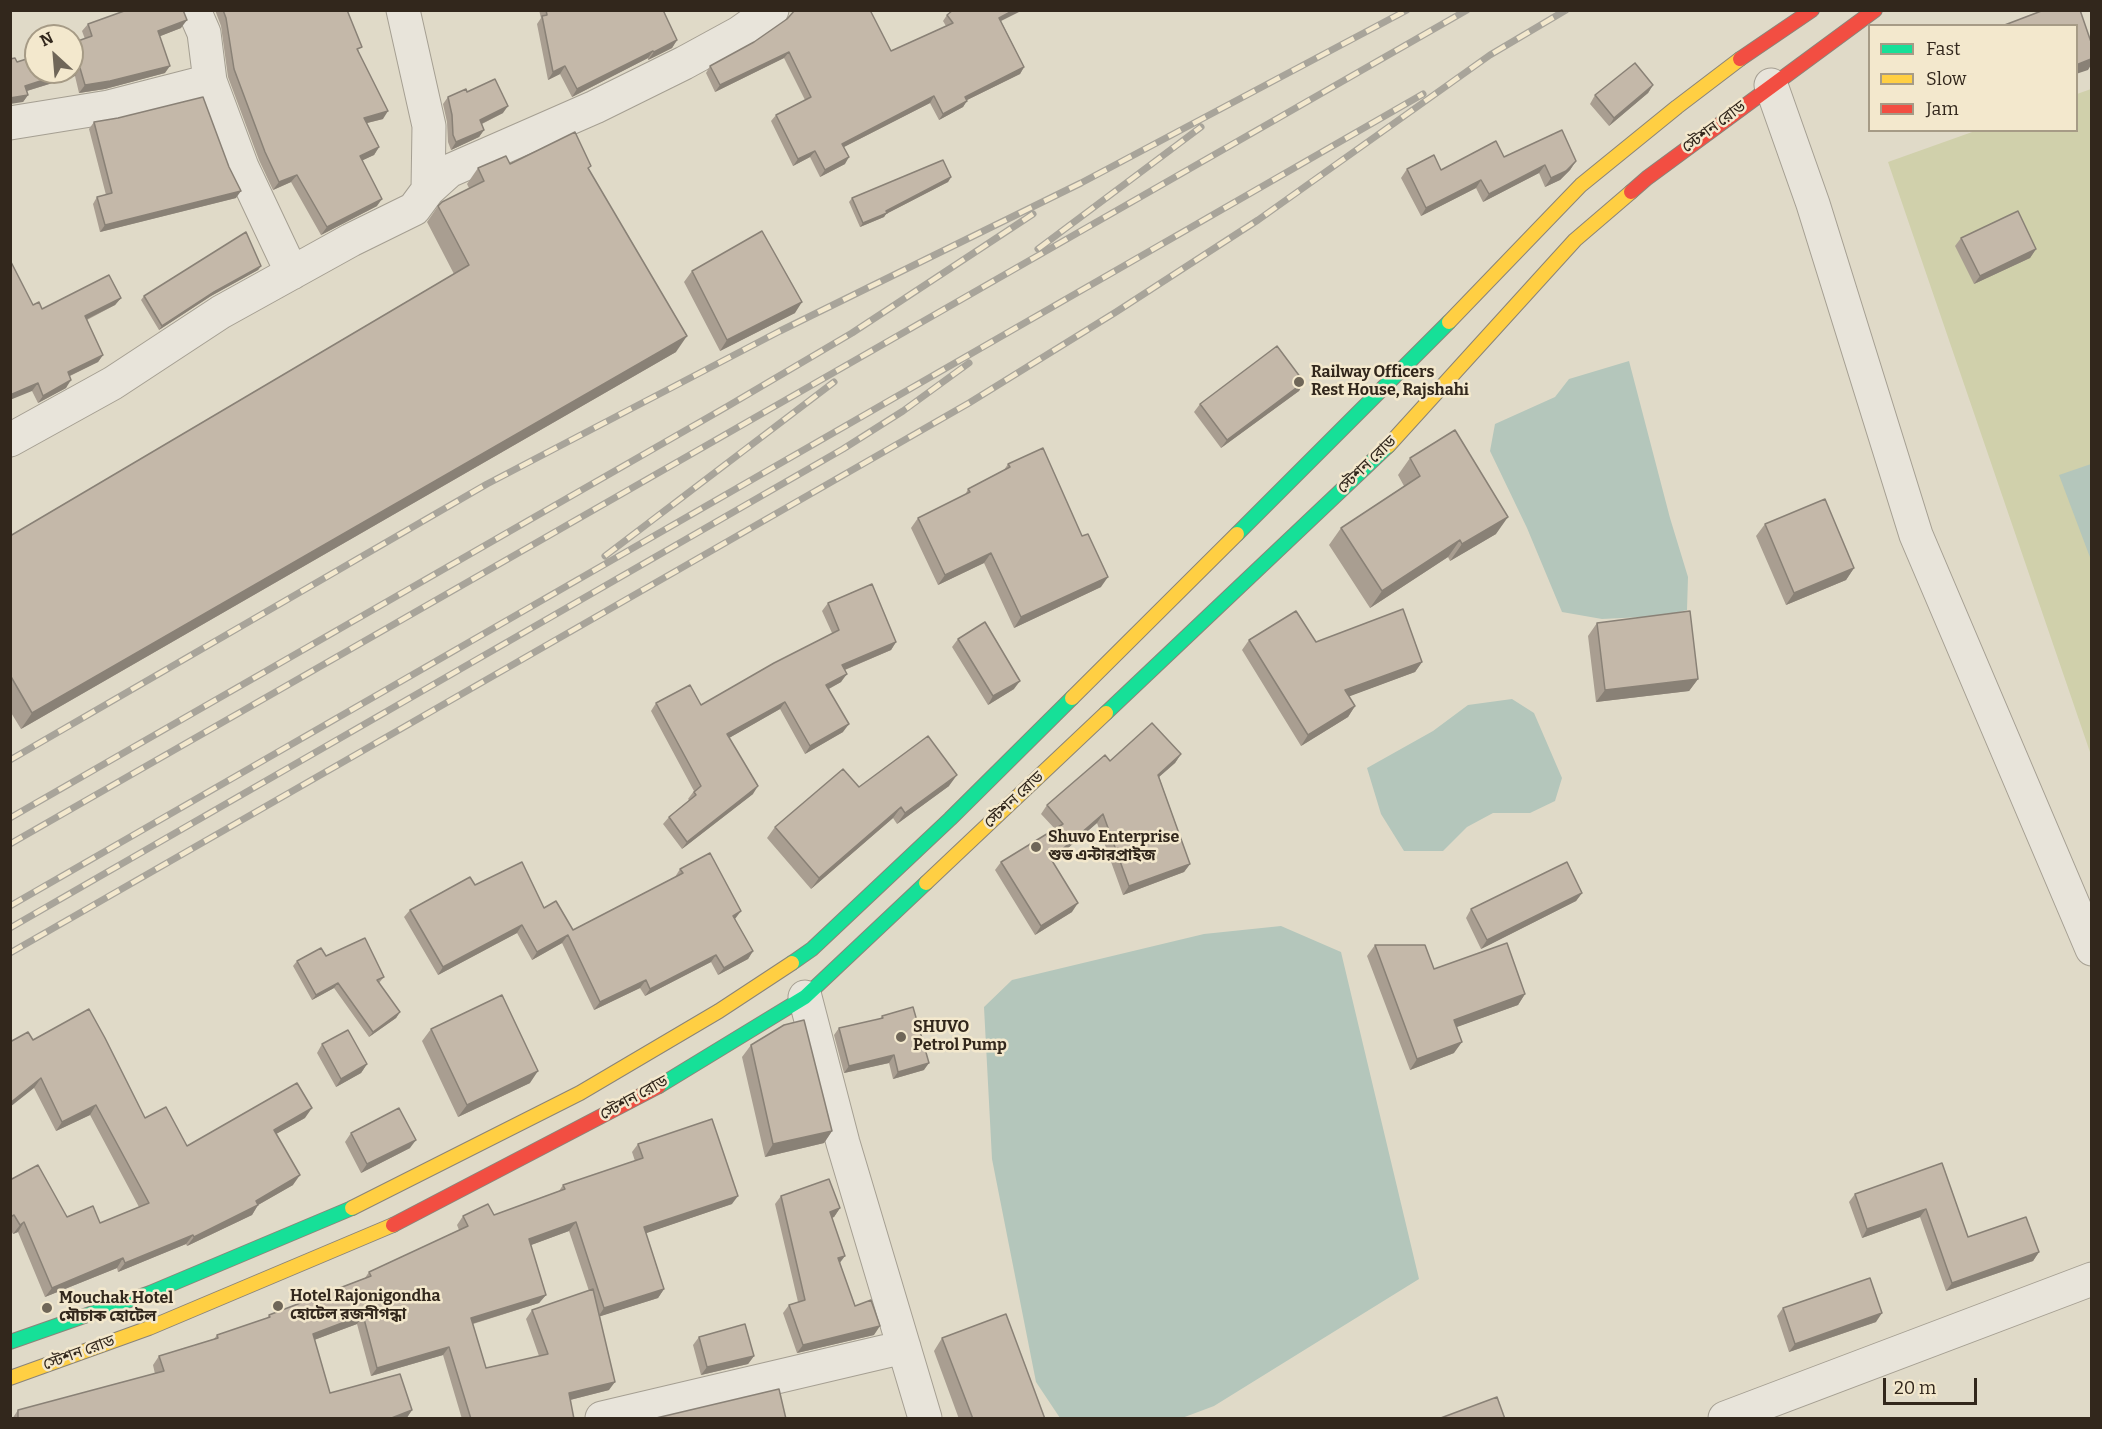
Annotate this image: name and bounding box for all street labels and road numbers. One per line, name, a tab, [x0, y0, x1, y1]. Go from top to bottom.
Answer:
street label: স্টেশন রোড	[1678, 97, 1750, 157]
street label: স্টেশন রোড	[1333, 432, 1401, 498]
street label: স্টেশন রোড	[980, 767, 1048, 833]
street label: স্টেশন রোড	[597, 1071, 671, 1125]
street label: স্টেশন রোড	[41, 1331, 117, 1375]

